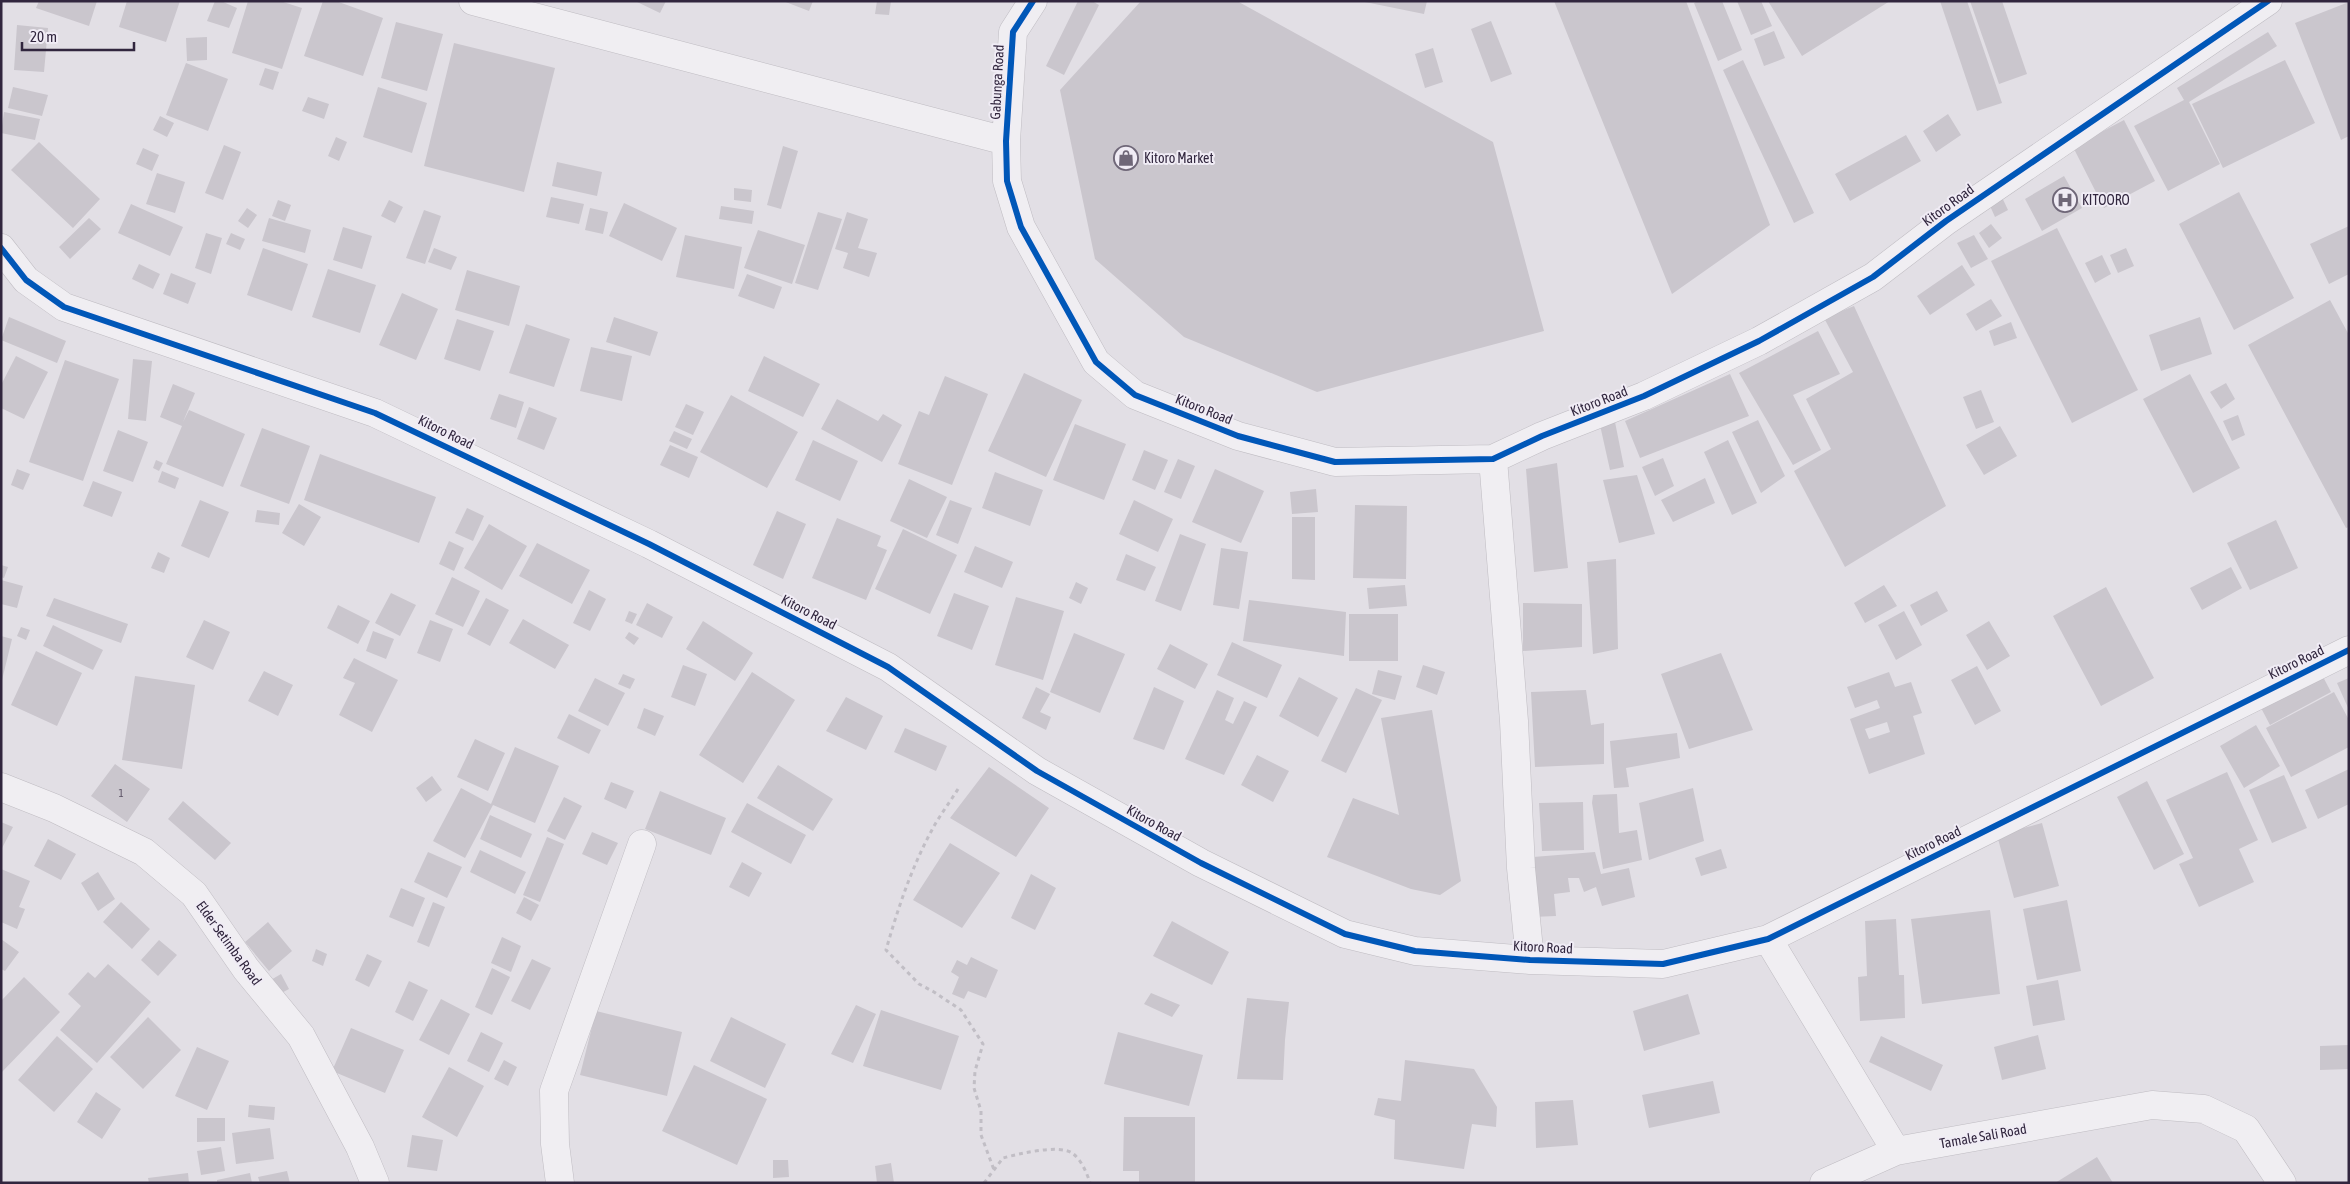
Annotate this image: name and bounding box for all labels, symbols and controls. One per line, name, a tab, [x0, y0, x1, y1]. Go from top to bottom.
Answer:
scale bar	[22, 20, 135, 52]
text: 20 m	[30, 28, 57, 45]
street label: Gabunga Road	[987, 44, 1007, 120]
shop icon: Kitoro Market	[1113, 145, 1139, 171]
place label: Kitoro Market	[1144, 150, 1213, 166]
street label: Kitoro Road	[1919, 181, 1977, 229]
hospital icon: KITOORO	[2052, 187, 2078, 213]
place label: KITOORO	[2082, 192, 2130, 208]
street label: Kitoro Road	[1568, 383, 1630, 419]
street label: Kitoro Road	[1173, 390, 1235, 428]
street label: Kitoro Road	[416, 412, 476, 452]
street label: Kitoro Road	[779, 591, 839, 633]
street label: Kitoro Road	[2266, 642, 2326, 682]
house number: 1	[118, 787, 124, 799]
street label: Kitoro Road	[1124, 801, 1184, 845]
street label: Kitoro Road	[1903, 823, 1963, 863]
street label: Elder Setimba Road	[193, 898, 265, 988]
street label: Kitoro Road	[1513, 937, 1573, 957]
street label: Tamale Sali Road	[1938, 1120, 2028, 1152]

